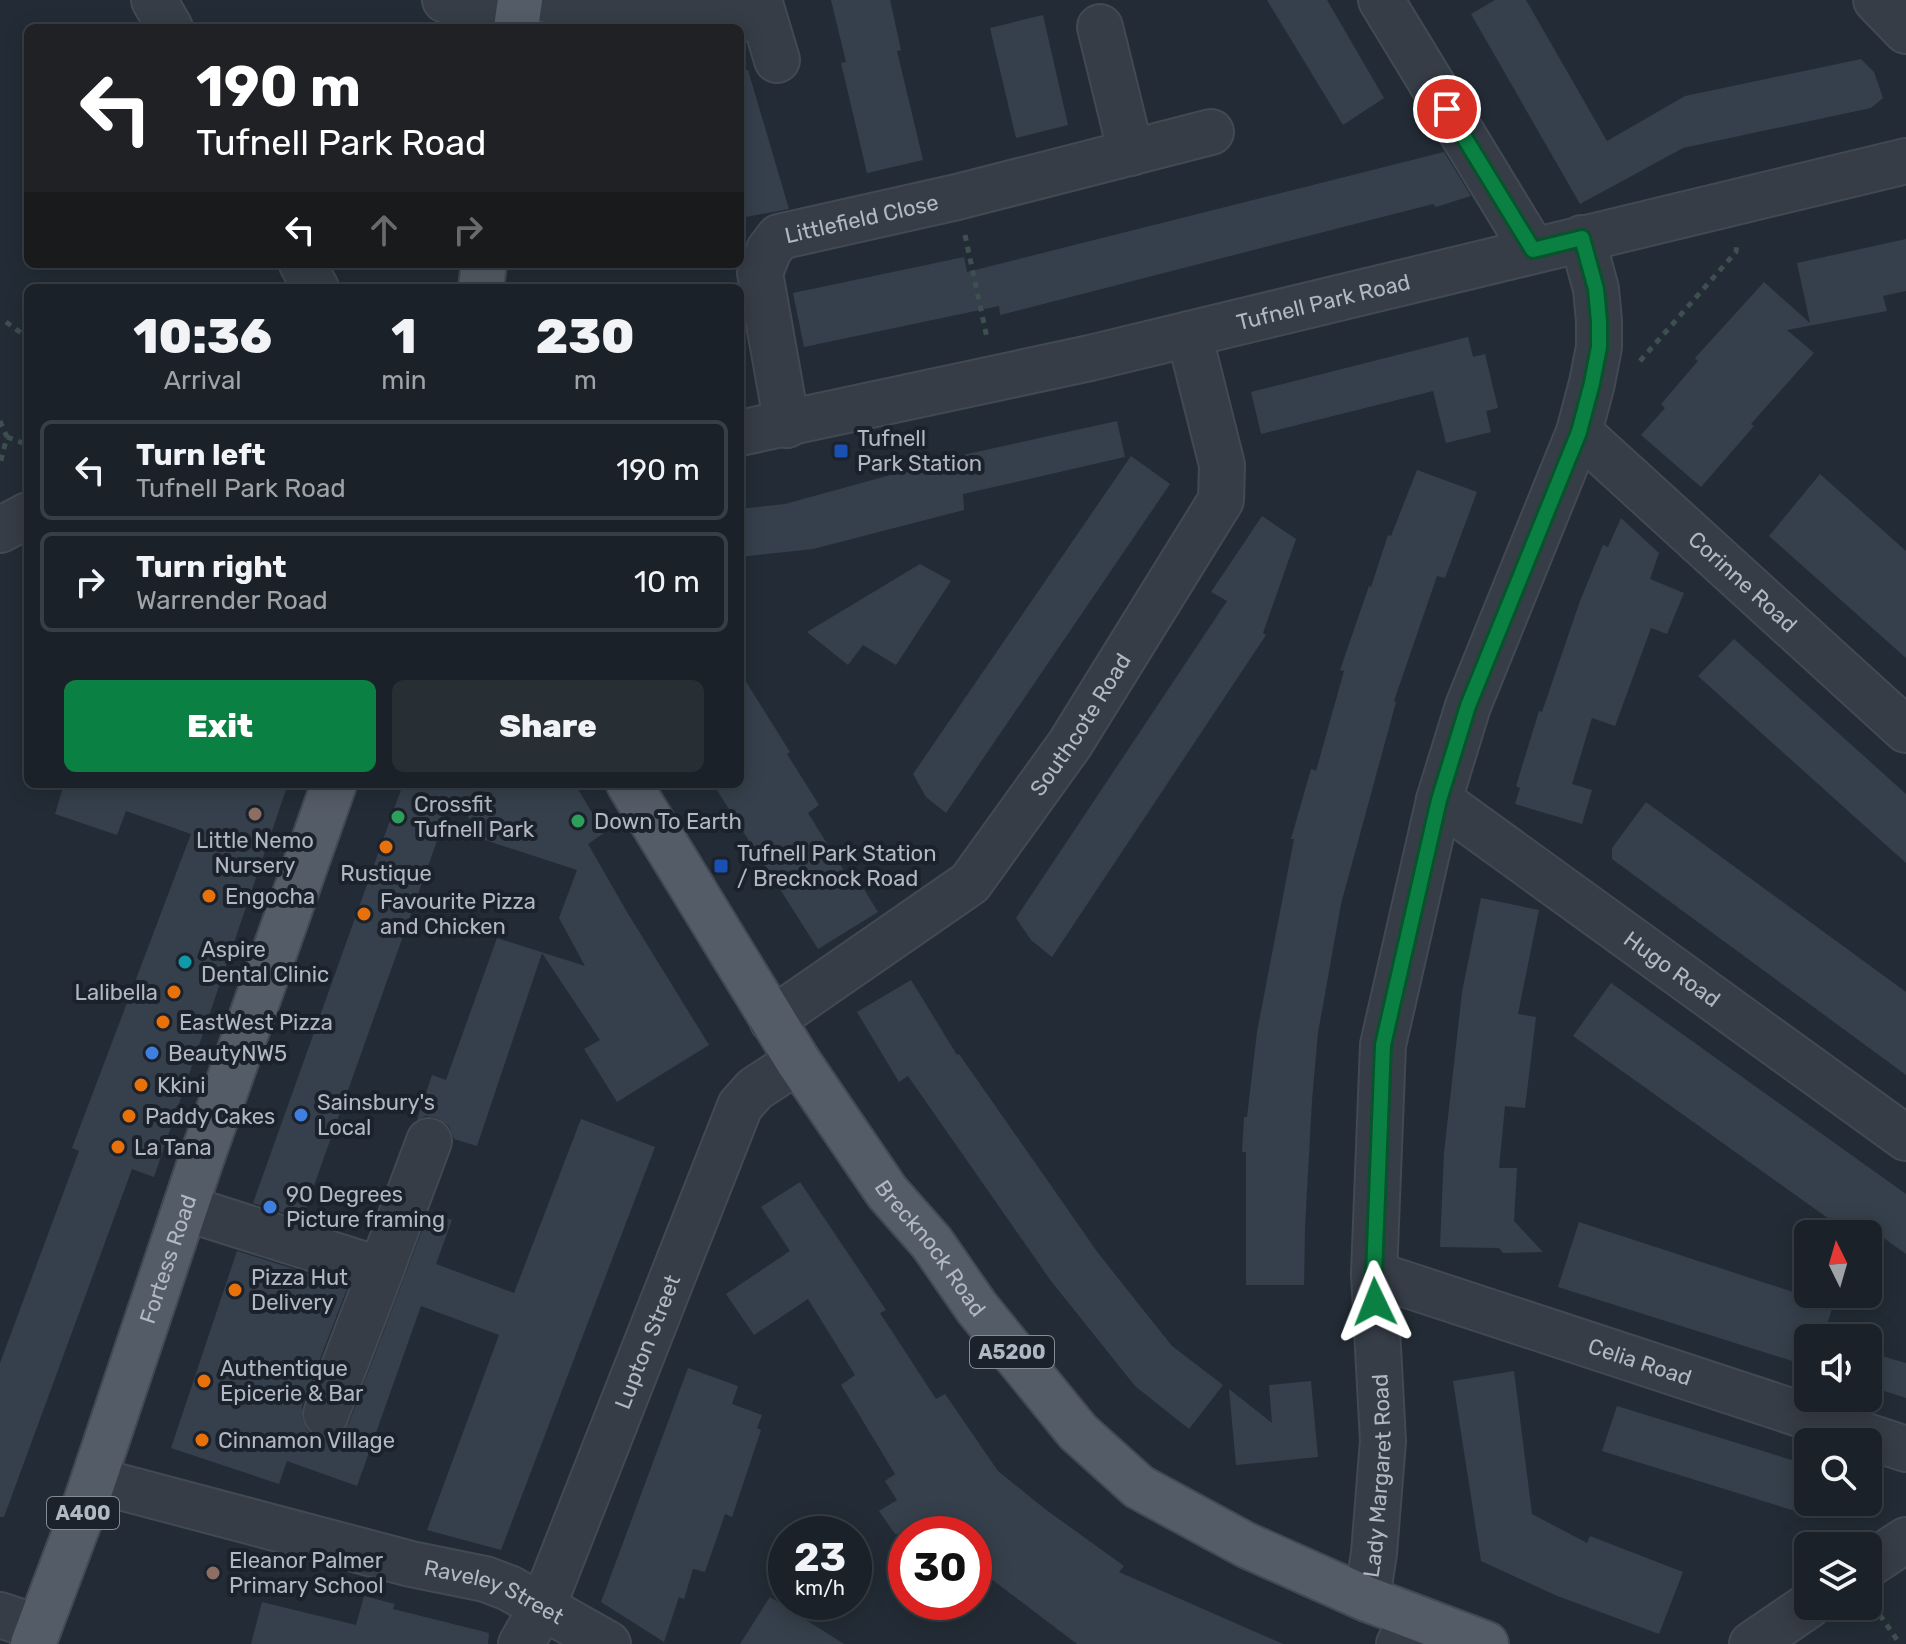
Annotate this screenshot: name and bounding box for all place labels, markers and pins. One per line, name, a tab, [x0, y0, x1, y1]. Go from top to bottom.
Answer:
pin	[1413, 75, 1481, 143]
place label: Tufnell Park Station	[857, 425, 982, 477]
marker: Tufnell Park Station	[832, 442, 850, 460]
place label: Crossfit Tufnell Park	[414, 791, 535, 843]
marker: Little Nemo Nursery	[246, 805, 264, 823]
marker: Crossfit Tufnell Park	[389, 808, 407, 826]
place label: Down To Earth	[594, 808, 742, 835]
marker: Down To Earth	[569, 812, 587, 830]
place label: Little Nemo Nursery	[196, 827, 314, 879]
marker: Rustique	[377, 838, 395, 856]
place label: Tufnell Park Station / Brecknock Road	[737, 840, 937, 892]
marker: Tufnell Park Station / Brecknock Road	[712, 857, 730, 875]
place label: Rustique	[340, 860, 432, 887]
place label: Engocha	[225, 883, 315, 910]
marker: Engocha	[200, 887, 218, 905]
place label: Favourite Pizza and Chicken	[380, 888, 536, 940]
marker: Favourite Pizza and Chicken	[355, 905, 373, 923]
place label: Aspire Dental Clinic	[201, 936, 329, 988]
marker: Aspire Dental Clinic	[176, 953, 194, 971]
place label: Lalibella	[75, 979, 158, 1006]
marker: Lalibella	[165, 983, 183, 1001]
place label: EastWest Pizza	[179, 1009, 333, 1036]
marker: EastWest Pizza	[154, 1013, 172, 1031]
place label: BeautyNW5	[168, 1040, 287, 1067]
marker: BeautyNW5	[143, 1044, 161, 1062]
place label: Kkini	[157, 1072, 206, 1099]
marker: Kkini	[132, 1076, 150, 1094]
place label: Sainsbury's Local	[317, 1089, 435, 1141]
place label: Paddy Cakes	[145, 1103, 275, 1130]
marker: Sainsbury's Local	[292, 1106, 310, 1124]
marker: Paddy Cakes	[120, 1107, 138, 1125]
place label: La Tana	[134, 1134, 212, 1161]
marker: La Tana	[109, 1138, 127, 1156]
place label: 90 Degrees Picture framing	[286, 1181, 445, 1233]
marker: 90 Degrees Picture framing	[261, 1198, 279, 1216]
place label: Pizza Hut Delivery	[251, 1264, 348, 1316]
marker: Pizza Hut Delivery	[226, 1281, 244, 1299]
place label: Authentique Epicerie & Bar	[220, 1355, 364, 1407]
marker: Authentique Epicerie & Bar	[195, 1372, 213, 1390]
place label: Cinnamon Village	[218, 1427, 395, 1454]
marker: Cinnamon Village	[193, 1431, 211, 1449]
place label: Eleanor Palmer Primary School	[229, 1547, 384, 1599]
marker: Eleanor Palmer Primary School	[204, 1564, 222, 1582]

